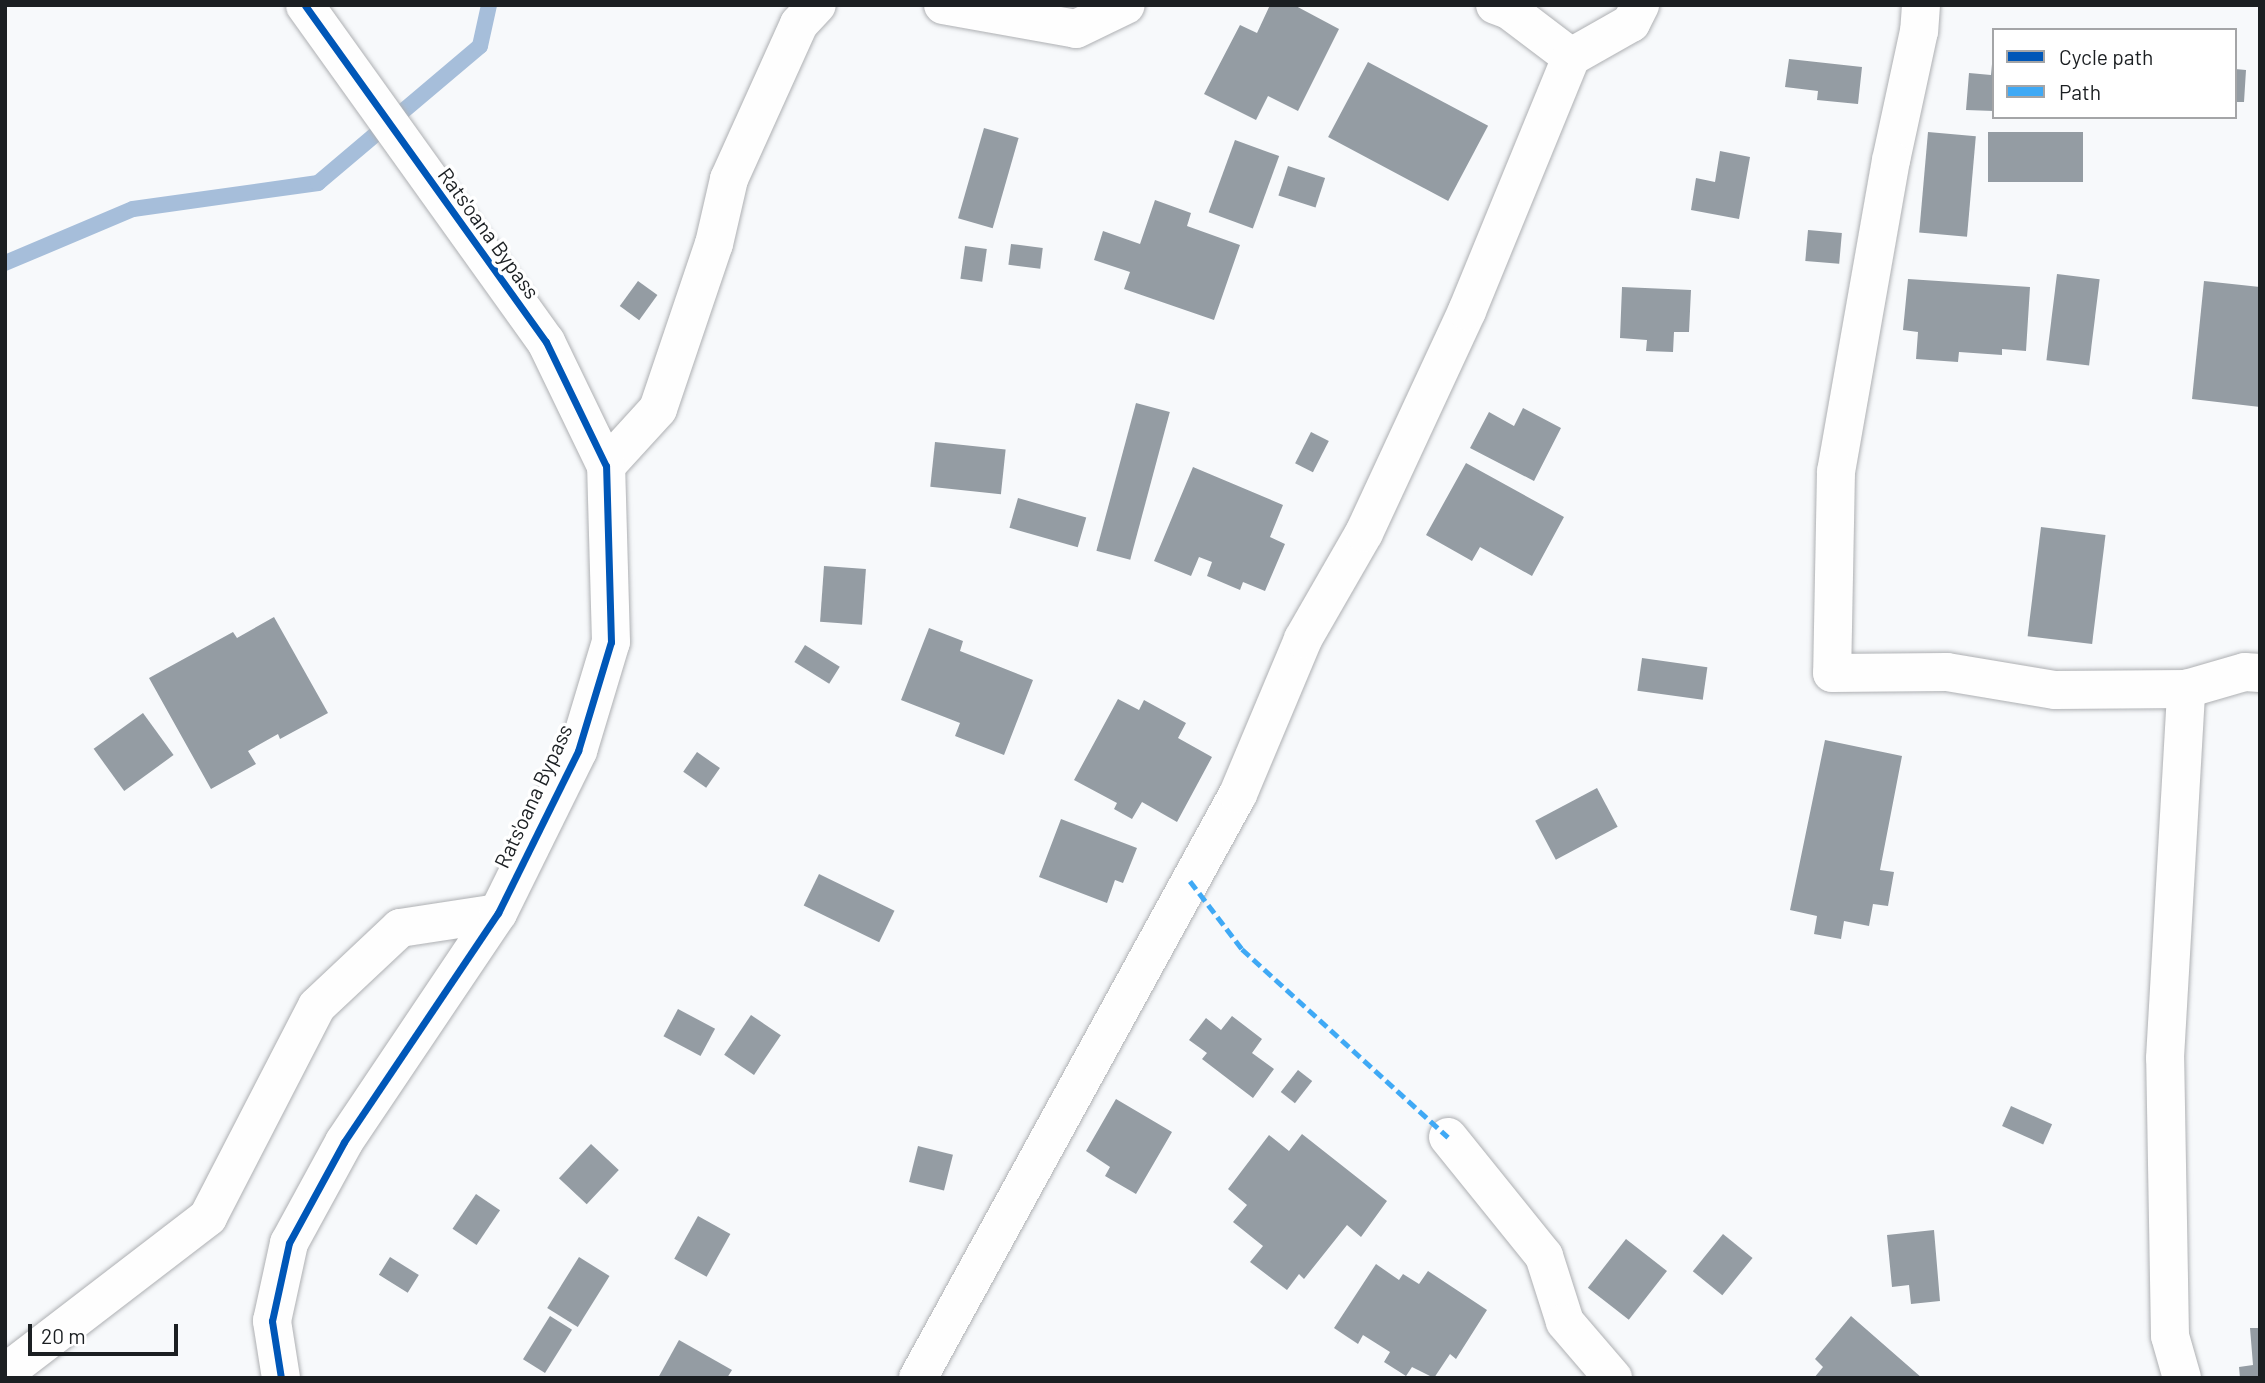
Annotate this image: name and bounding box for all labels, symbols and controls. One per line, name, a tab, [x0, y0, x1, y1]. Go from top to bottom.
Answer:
legend	[1992, 28, 2237, 119]
text: Cycle path	[2059, 44, 2153, 69]
text: Path	[2059, 79, 2101, 104]
street label: Rats'oana Bypass	[433, 163, 545, 303]
street label: Rats'oana Bypass	[489, 720, 577, 872]
scale bar	[32, 1310, 182, 1354]
text: 20 m	[41, 1323, 86, 1348]

